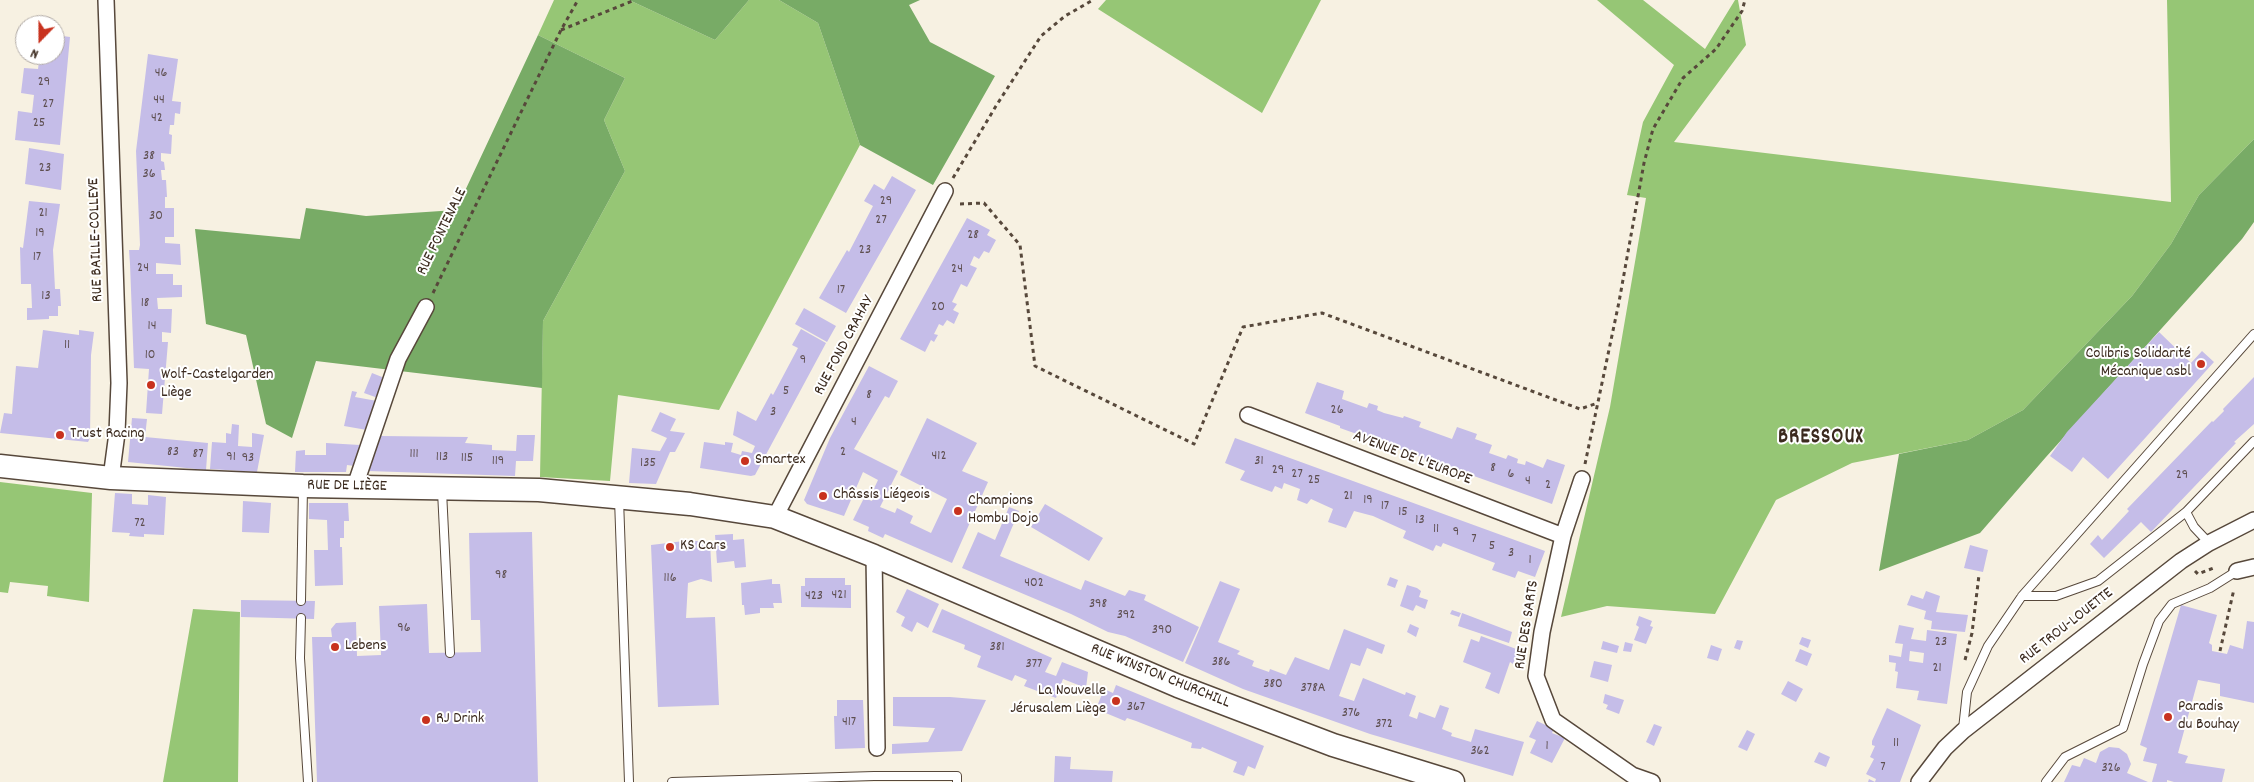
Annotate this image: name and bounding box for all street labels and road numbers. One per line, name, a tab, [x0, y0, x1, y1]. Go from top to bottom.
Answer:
street label: RUE BAILLE-COLLEYE	[85, 178, 109, 302]
street label: RUE FONTENALE	[414, 185, 472, 279]
street label: RUE FOND CRAHAY	[811, 293, 879, 399]
street label: AVENUE DE L'EUROPE	[1350, 428, 1474, 490]
street label: RUE DE LIÈGE	[307, 477, 387, 497]
street label: RUE DES SARTS	[1512, 579, 1544, 671]
street label: RUE TROU-LOUETTE	[2016, 584, 2118, 670]
street label: RUE WINSTON CHURCHILL	[1088, 640, 1232, 714]

